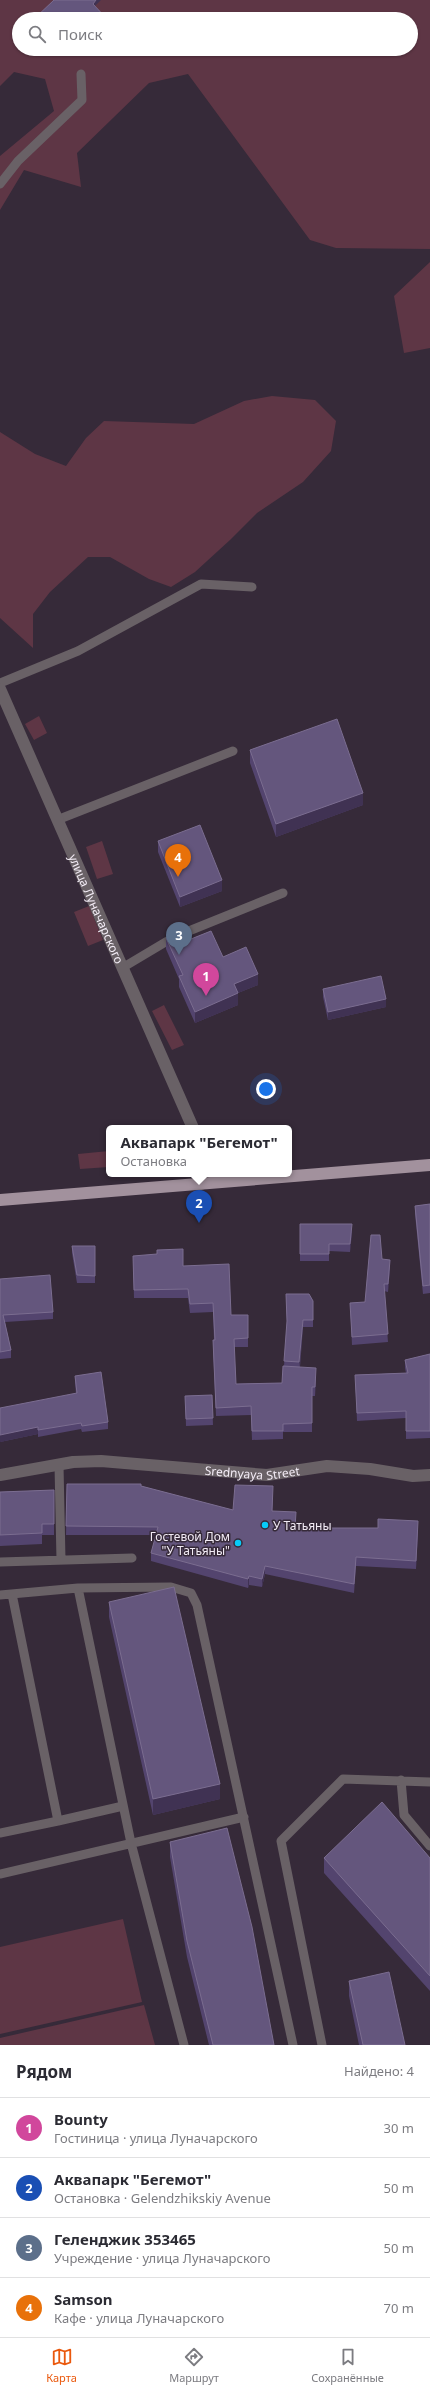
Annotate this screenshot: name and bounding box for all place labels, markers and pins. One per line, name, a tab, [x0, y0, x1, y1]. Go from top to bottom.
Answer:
pin: 4	[165, 844, 191, 877]
pin: 3	[166, 922, 192, 955]
pin: 1	[193, 963, 219, 996]
pin: 2	[186, 1190, 212, 1223]
place label: У Татьяны	[273, 1517, 332, 1534]
marker: У Татьяны	[260, 1520, 270, 1530]
place label: Гостевой Дом "У Татьяны"	[150, 1528, 230, 1559]
marker: Гостевой Дом "У Татьяны"	[233, 1538, 243, 1548]

